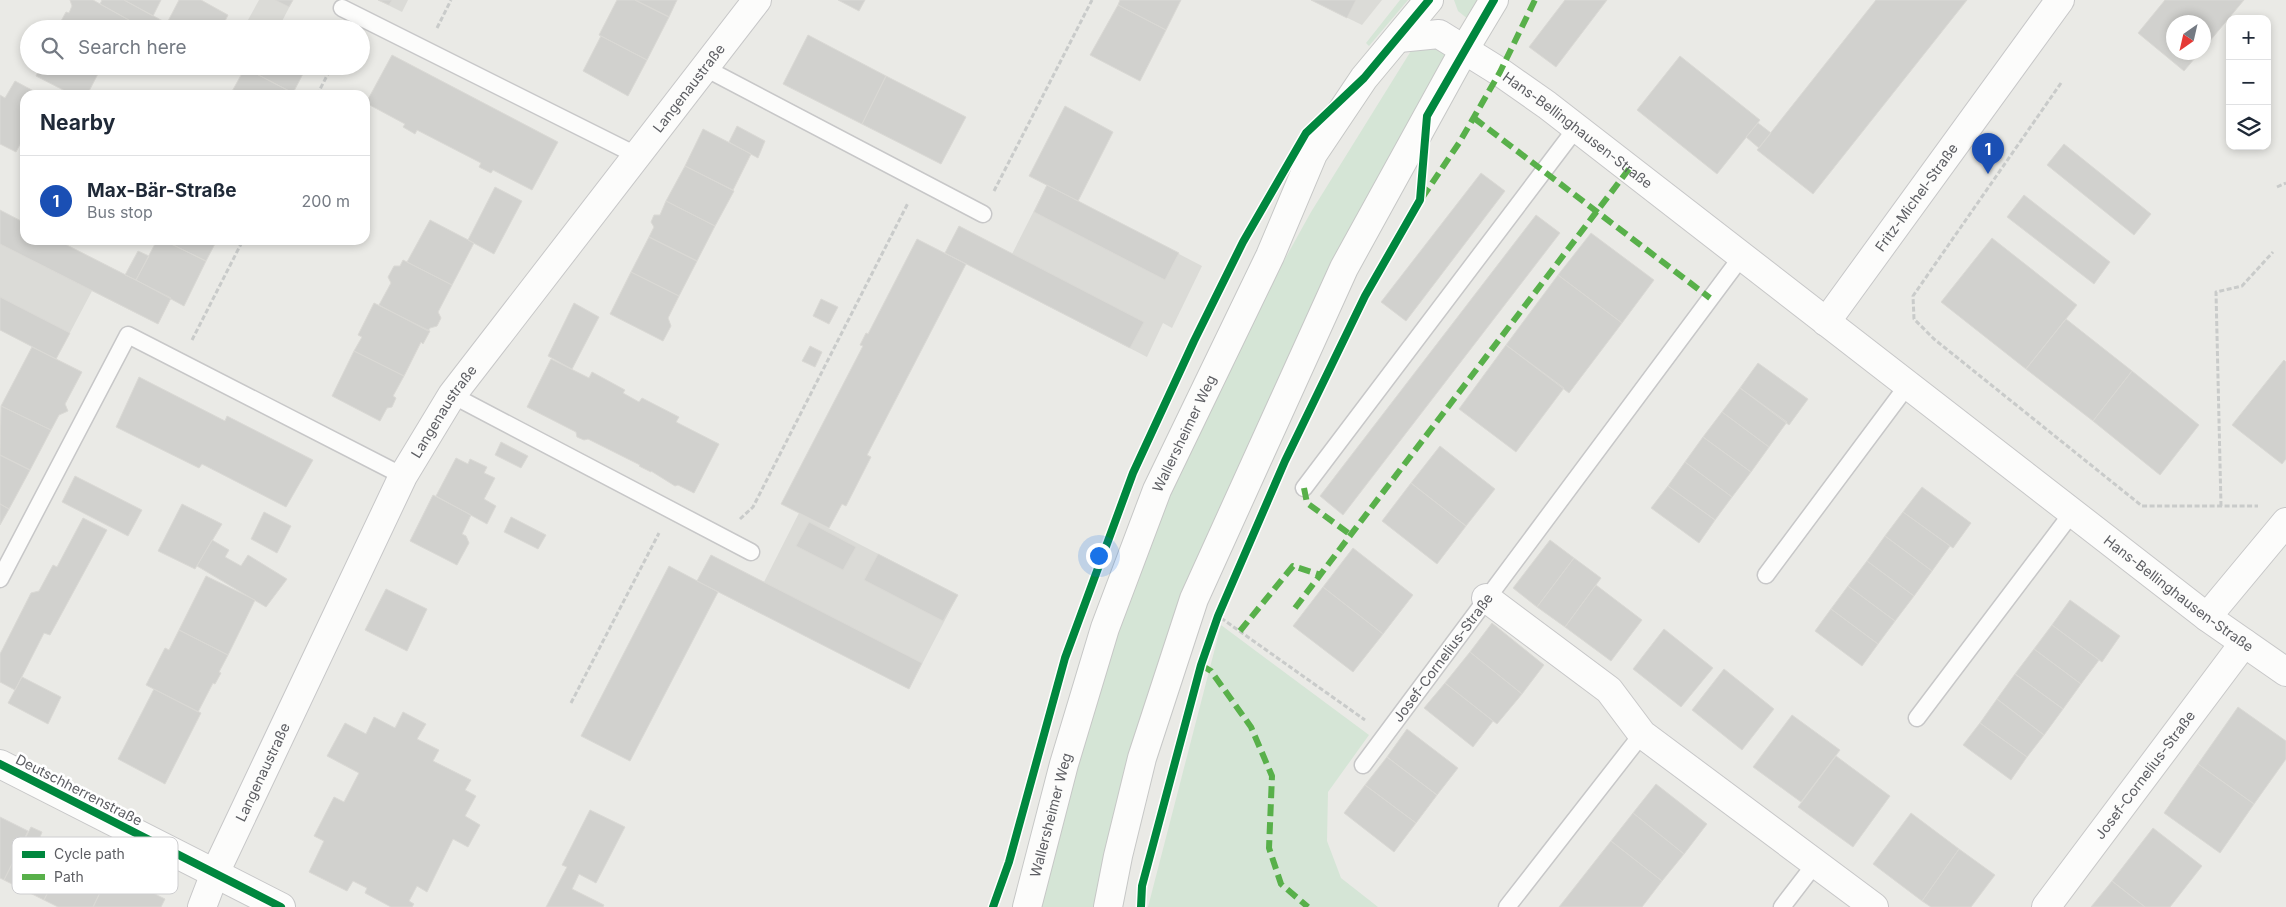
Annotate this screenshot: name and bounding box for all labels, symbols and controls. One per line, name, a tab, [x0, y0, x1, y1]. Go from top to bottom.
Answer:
north arrow	[2166, 15, 2211, 60]
map controls	[2226, 15, 2271, 150]
button: +	[2226, 15, 2271, 60]
search box	[20, 20, 370, 75]
icon: search	[38, 34, 66, 62]
text: Search here	[78, 36, 187, 59]
street label: Langenaustraße	[649, 40, 728, 135]
button: −	[2226, 60, 2271, 105]
street label: Hans-Bellinghausen-Straße	[1500, 68, 1656, 192]
button: layers	[2226, 105, 2271, 150]
text: Nearby	[40, 110, 115, 135]
pin: 1	[1972, 133, 2004, 174]
street label: Fritz-Michel-Straße	[1871, 140, 1961, 254]
text: Max-Bär-Straße	[87, 179, 236, 202]
text: 1	[53, 191, 59, 211]
text: 200 m	[302, 191, 350, 211]
text: Bus stop	[87, 202, 153, 222]
street label: Langenaustraße	[407, 362, 480, 461]
street label: Wallersheimer Weg	[1148, 372, 1219, 495]
street label: Hans-Bellinghausen-Straße	[2101, 531, 2257, 655]
your location	[1086, 543, 1112, 569]
street label: Josef-Cornelius-Straße	[1389, 589, 1496, 725]
street label: Josef-Cornelius-Straße	[2091, 707, 2198, 842]
street label: Langenaustraße	[232, 720, 293, 824]
street label: Deutschherrenstraße	[13, 750, 145, 829]
street label: Wallersheimer Weg	[1026, 751, 1075, 879]
legend	[12, 837, 178, 894]
text: Cycle path	[54, 845, 125, 862]
text: Path	[54, 868, 84, 885]

